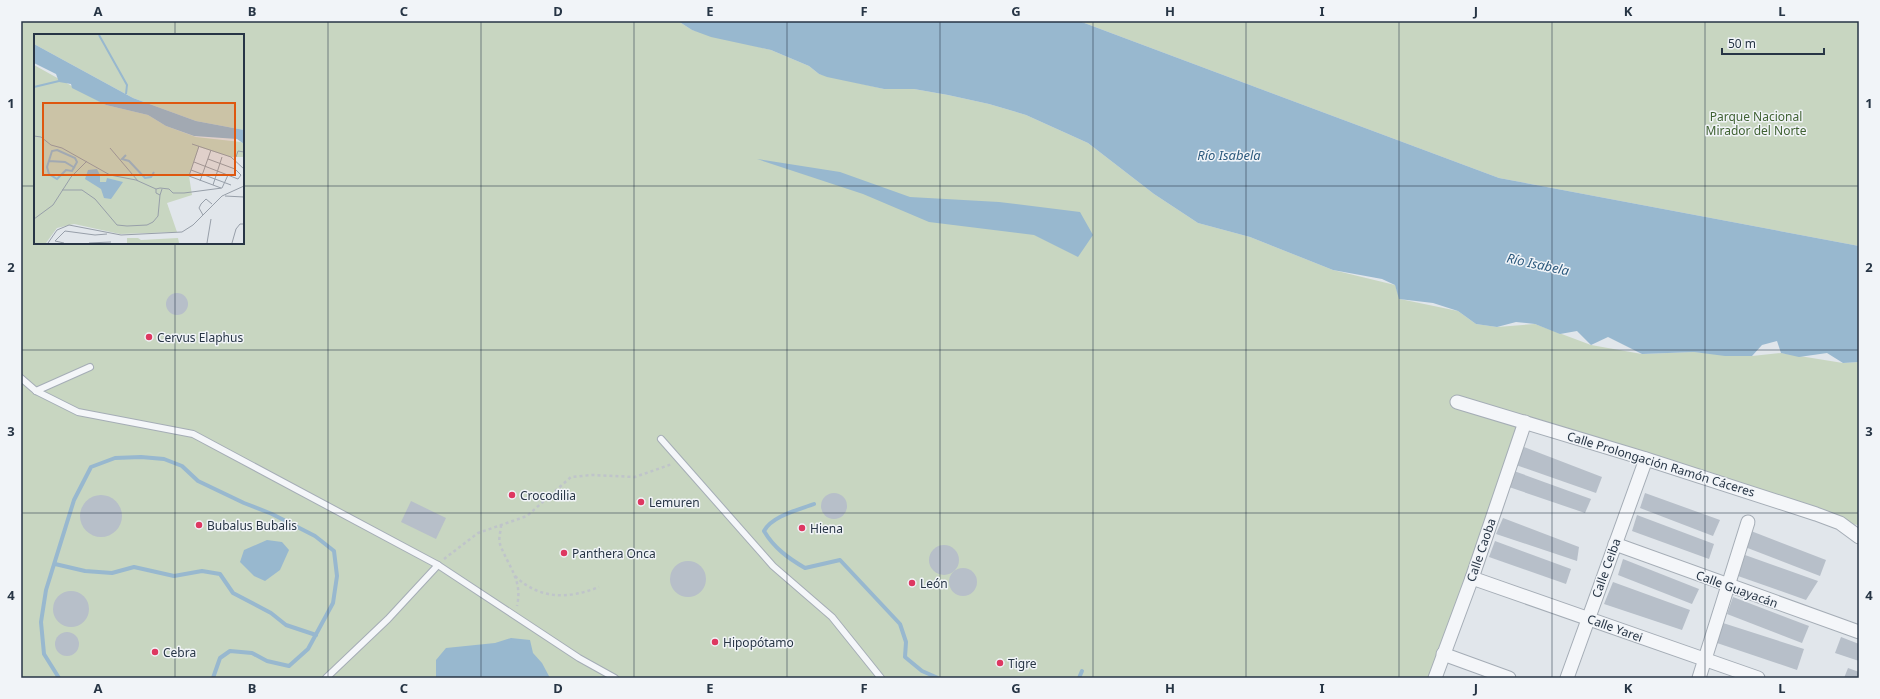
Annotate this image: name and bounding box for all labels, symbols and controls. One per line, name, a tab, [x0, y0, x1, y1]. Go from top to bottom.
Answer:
text: A	[94, 2, 103, 20]
text: B	[248, 2, 256, 20]
text: C	[400, 2, 408, 20]
text: D	[553, 2, 563, 20]
text: E	[706, 2, 714, 20]
text: F	[860, 2, 868, 20]
text: G	[1011, 2, 1021, 20]
text: H	[1165, 2, 1175, 20]
text: I	[1319, 2, 1325, 20]
text: J	[1473, 2, 1478, 20]
text: K	[1624, 2, 1633, 20]
text: L	[1778, 2, 1786, 20]
scale bar	[1722, 30, 1824, 56]
inset map	[34, 34, 244, 244]
text: 50 m	[1728, 35, 1756, 52]
text: 1	[7, 94, 15, 112]
text: 1	[1865, 94, 1873, 112]
park label: Parque Nacional Mirador del Norte	[1706, 108, 1807, 139]
water label: Río Isabela	[1197, 146, 1261, 164]
water label: Río Isabela	[1505, 249, 1572, 280]
text: 2	[7, 258, 15, 276]
text: 2	[1865, 258, 1873, 276]
place label: Cervus Elaphus	[157, 329, 243, 346]
marker: Cervus Elaphus	[144, 332, 154, 342]
text: 3	[7, 422, 15, 440]
text: 3	[1865, 422, 1873, 440]
street label: Calle Prolongación Ramón Cáceres	[1565, 427, 1757, 501]
place label: Crocodilia	[520, 487, 576, 504]
marker: Crocodilia	[507, 490, 517, 500]
place label: Lemuren	[649, 494, 700, 511]
marker: Lemuren	[636, 497, 646, 507]
street label: Calle Caoba	[1462, 516, 1500, 584]
place label: Bubalus Bubalis	[207, 517, 297, 534]
marker: Bubalus Bubalis	[194, 520, 204, 530]
place label: Hiena	[810, 520, 843, 537]
marker: Hiena	[797, 523, 807, 533]
street label: Calle Ceiba	[1587, 536, 1625, 600]
place label: Panthera Onca	[572, 545, 656, 562]
marker: Panthera Onca	[559, 548, 569, 558]
street label: Calle Guayacán	[1694, 566, 1780, 612]
place label: León	[920, 575, 948, 592]
marker: León	[907, 578, 917, 588]
text: 4	[7, 586, 15, 604]
text: 4	[1865, 586, 1873, 604]
street label: Calle Yarei	[1585, 610, 1645, 646]
place label: Hipopótamo	[723, 634, 794, 651]
marker: Hipopótamo	[710, 637, 720, 647]
place label: Cebra	[163, 644, 196, 661]
marker: Cebra	[150, 647, 160, 657]
place label: Tigre	[1008, 655, 1037, 672]
marker: Tigre	[995, 658, 1005, 668]
text: A	[94, 679, 103, 697]
text: B	[248, 679, 256, 697]
text: C	[400, 679, 408, 697]
text: D	[553, 679, 563, 697]
text: E	[706, 679, 714, 697]
text: F	[860, 679, 868, 697]
text: G	[1011, 679, 1021, 697]
text: H	[1165, 679, 1175, 697]
text: I	[1319, 679, 1325, 697]
text: J	[1473, 679, 1478, 697]
text: K	[1624, 679, 1633, 697]
text: L	[1778, 679, 1786, 697]

